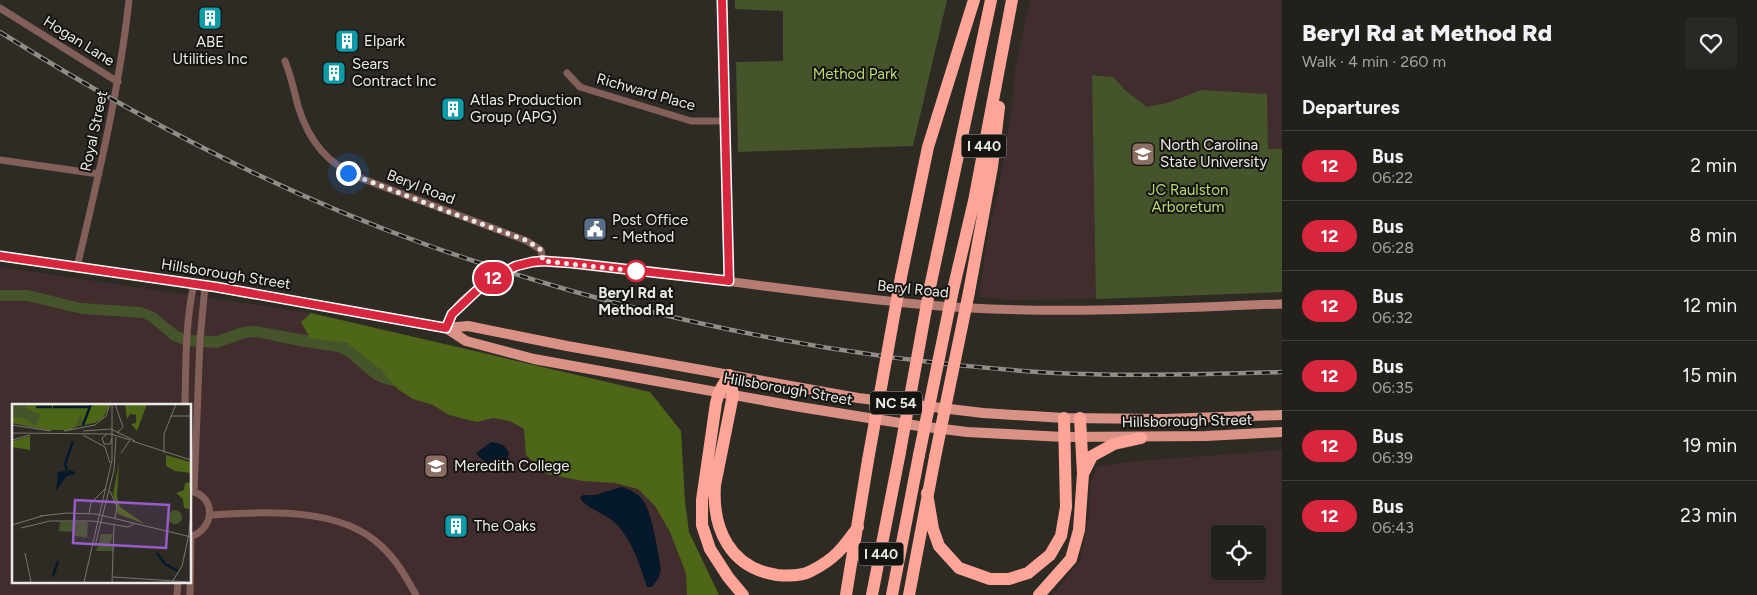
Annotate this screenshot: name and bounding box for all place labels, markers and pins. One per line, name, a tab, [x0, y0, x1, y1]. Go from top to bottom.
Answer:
building icon: ABE Utilities Inc	[197, 5, 223, 31]
building icon: Elpark	[334, 28, 360, 54]
place label: Elpark	[364, 32, 406, 50]
place label: ABE Utilities Inc	[172, 33, 248, 68]
place label: Sears Contract Inc	[352, 55, 436, 90]
building icon: Sears Contract Inc	[321, 60, 347, 86]
place label: Atlas Production Group (APG)	[470, 91, 581, 126]
building icon: Atlas Production Group (APG)	[440, 96, 466, 122]
place label: North Carolina State University	[1160, 136, 1268, 171]
school or university icon: North Carolina State University	[1130, 141, 1156, 167]
place label: Post Office - Method	[612, 211, 688, 246]
public building icon: Post Office - Method	[582, 216, 608, 242]
marker: Beryl Rd at Method Rd	[625, 260, 647, 282]
place label: Beryl Rd at Method Rd	[598, 284, 674, 319]
school or university icon: Meredith College	[423, 453, 449, 479]
place label: Meredith College	[454, 457, 569, 475]
building icon: The Oaks	[443, 513, 469, 539]
place label: The Oaks	[474, 517, 536, 535]

